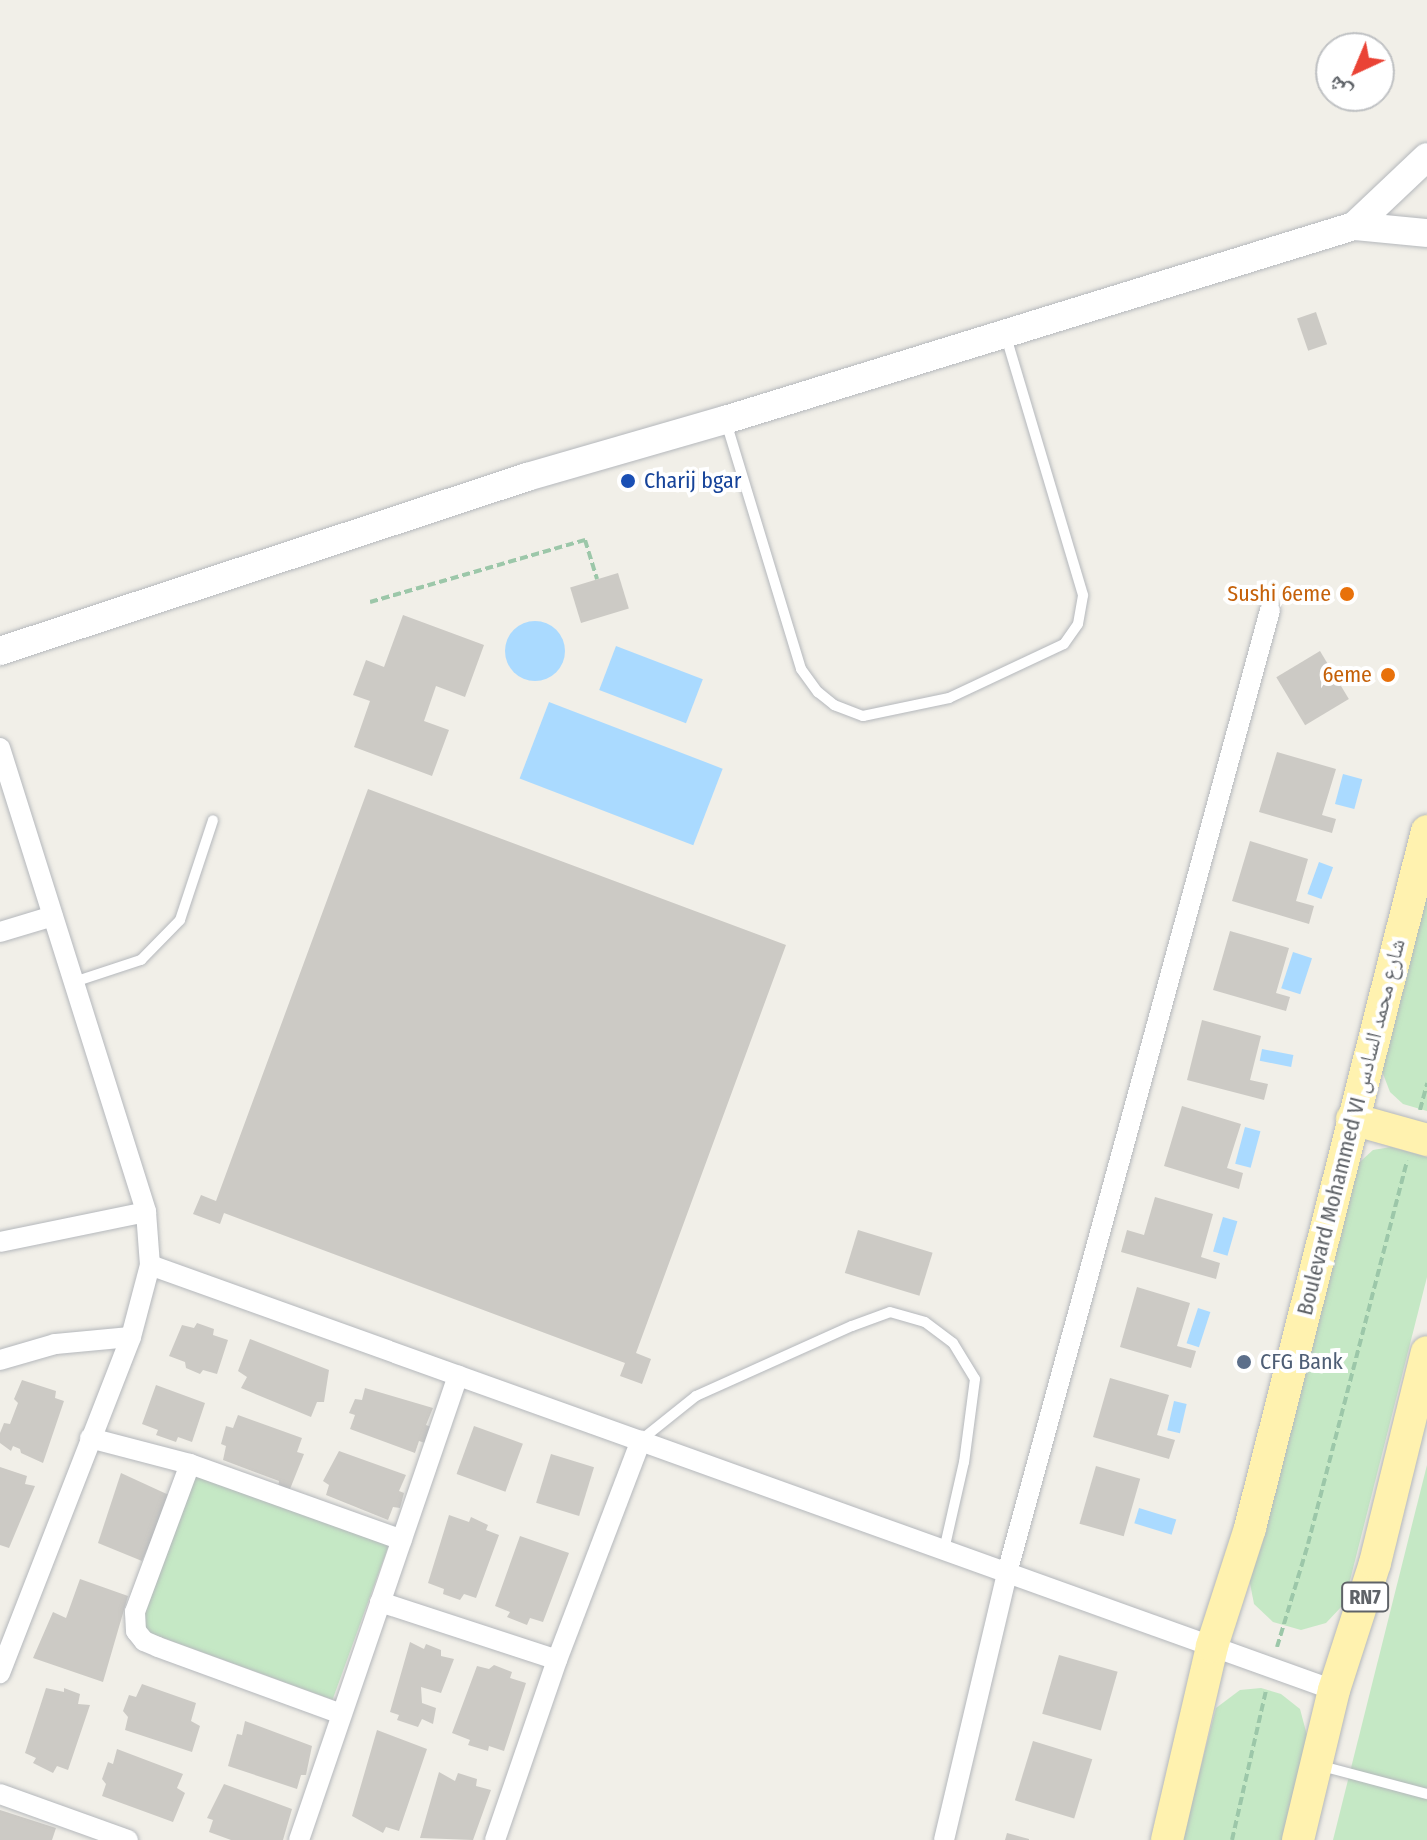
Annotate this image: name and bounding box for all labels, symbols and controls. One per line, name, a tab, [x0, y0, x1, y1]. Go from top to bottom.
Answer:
north arrow	[1315, 32, 1395, 112]
text: ش	[1322, 70, 1357, 106]
place label: Charij bgar	[644, 468, 741, 494]
marker: Charij bgar	[619, 472, 637, 490]
place label: Sushi 6eme	[1227, 581, 1331, 607]
marker: Sushi 6eme	[1338, 585, 1356, 603]
place label: 6eme	[1322, 662, 1372, 688]
marker: 6eme	[1379, 666, 1397, 684]
street label: Boulevard Mohammed VI شارع محمد السادس	[1291, 936, 1411, 1318]
place label: CFG Bank	[1260, 1349, 1343, 1375]
marker: CFG Bank	[1235, 1353, 1253, 1371]
road number: RN7	[1341, 1581, 1389, 1613]

